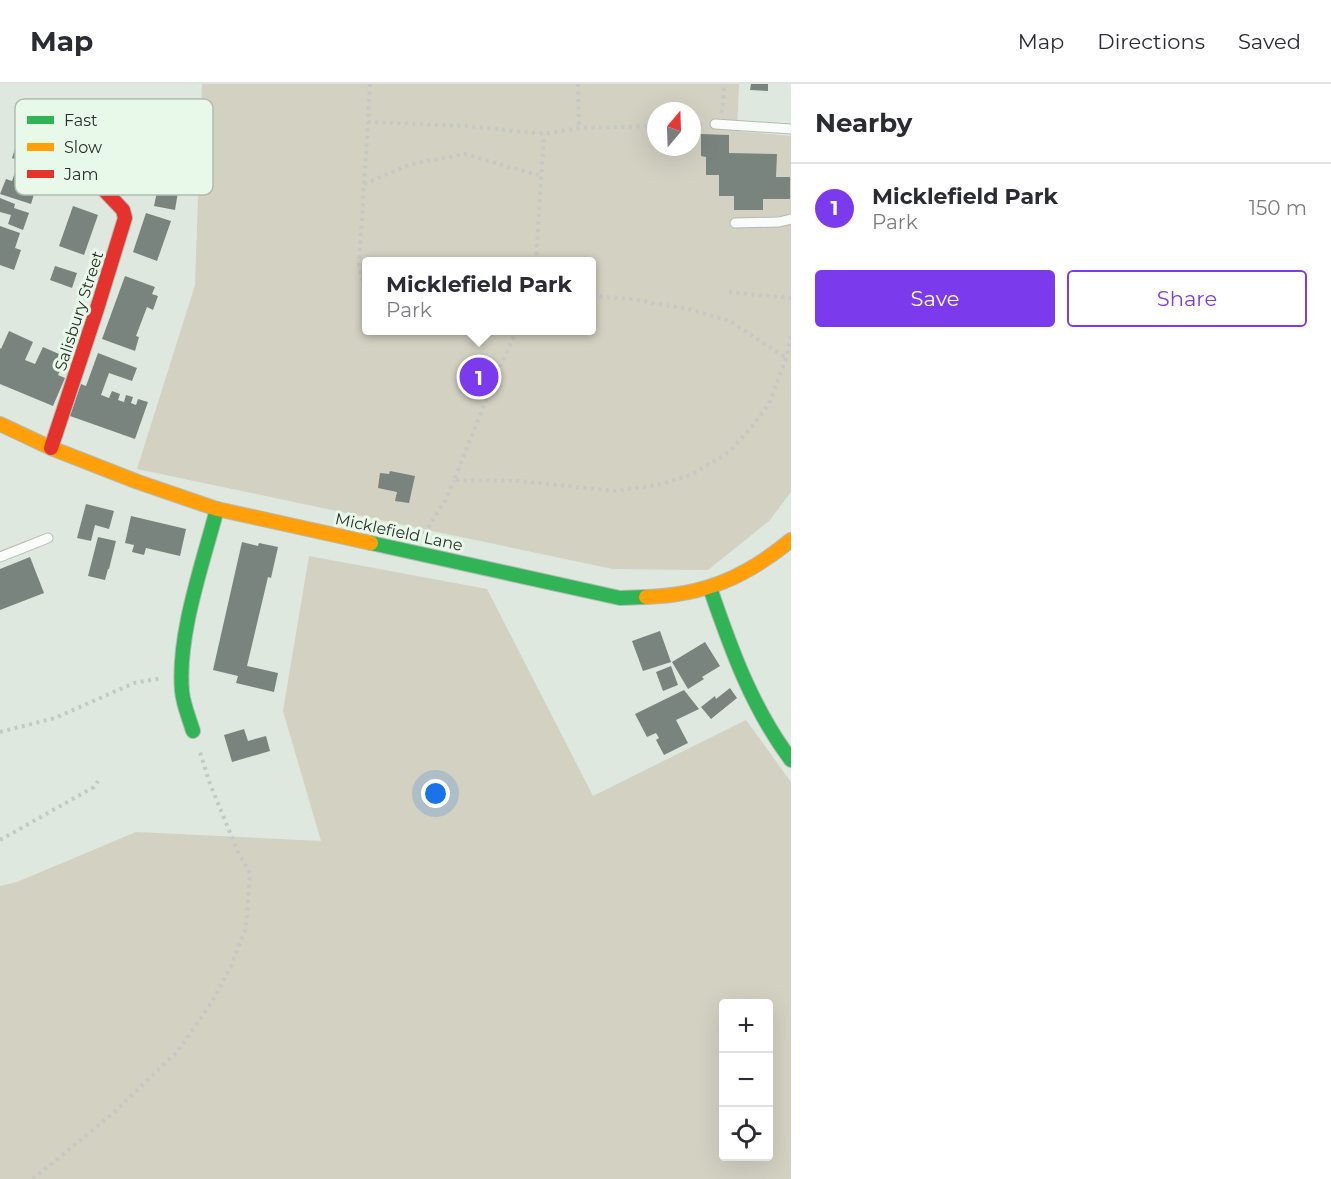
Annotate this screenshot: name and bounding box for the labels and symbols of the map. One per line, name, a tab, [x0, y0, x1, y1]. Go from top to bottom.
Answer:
legend	[15, 99, 213, 195]
north arrow	[647, 102, 701, 156]
text: Fast	[64, 111, 98, 130]
text: Slow	[64, 138, 102, 157]
text: Jam	[63, 165, 98, 184]
street label: Salisbury Street	[51, 248, 107, 373]
pin: 1	[460, 354, 498, 400]
street label: Micklefield Lane	[333, 509, 465, 555]
your location	[421, 779, 450, 808]

